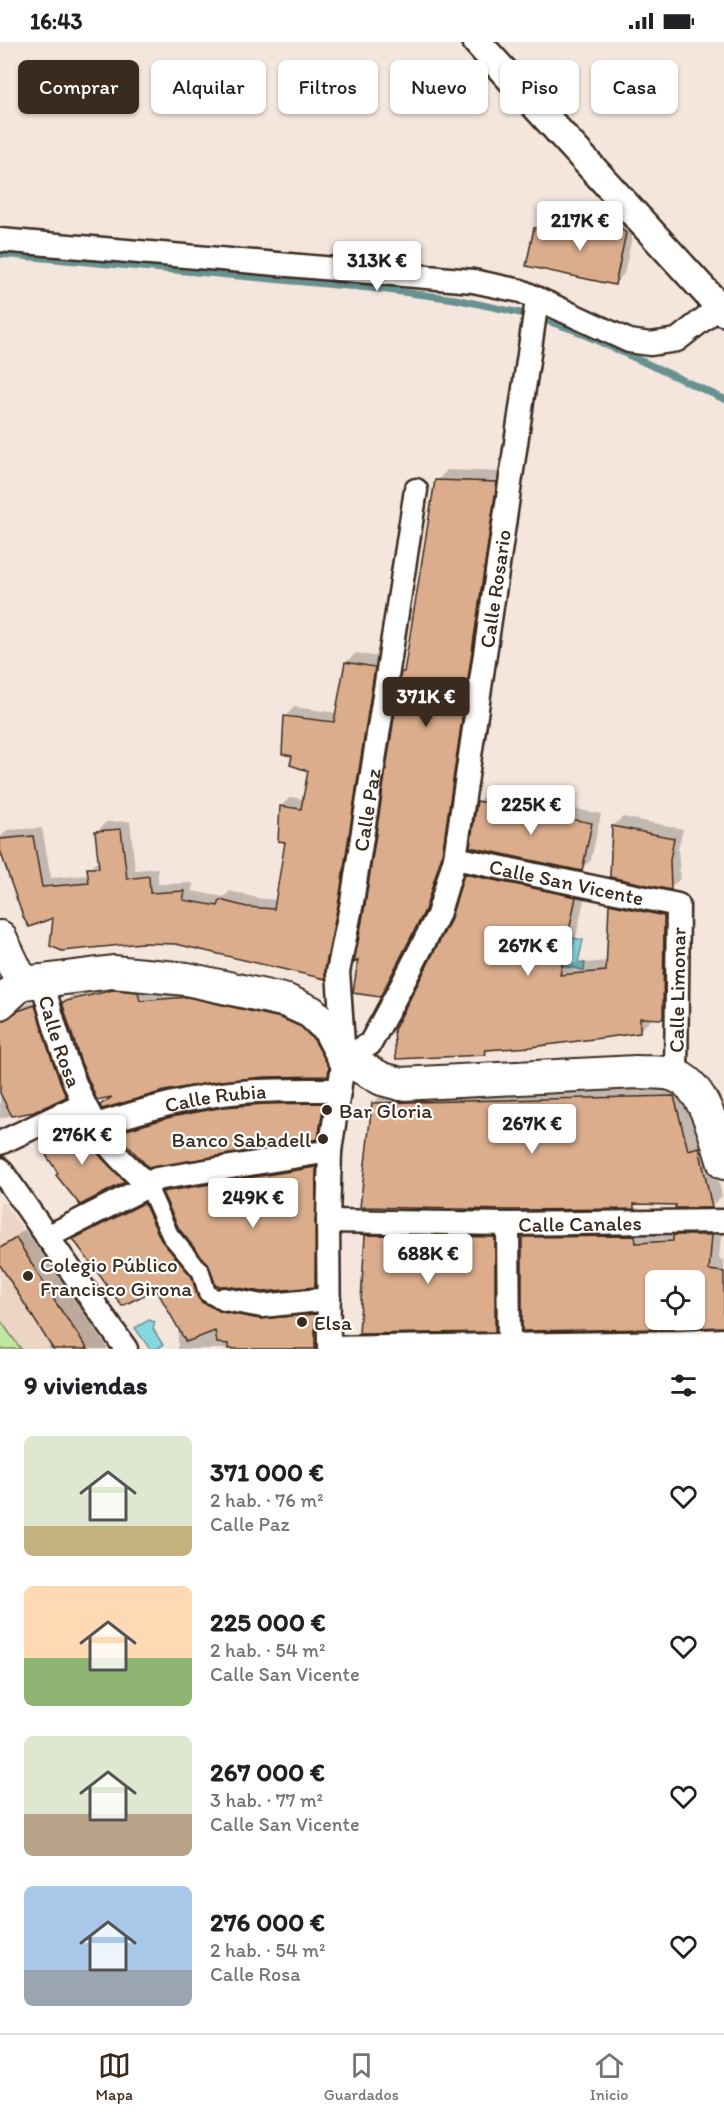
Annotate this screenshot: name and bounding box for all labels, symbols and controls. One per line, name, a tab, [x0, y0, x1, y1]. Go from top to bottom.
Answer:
text: 16:43	[30, 8, 82, 35]
chip: Comprar	[18, 60, 139, 114]
chip: Alquilar	[151, 60, 266, 114]
chip: Filtros	[278, 60, 378, 114]
chip: Nuevo	[390, 60, 488, 114]
chip: Piso	[500, 60, 579, 114]
chip: Casa	[591, 60, 678, 114]
pin: 217K €	[531, 201, 629, 252]
text: 217K €	[551, 208, 609, 232]
pin: 313K €	[328, 241, 426, 292]
text: 313K €	[347, 248, 407, 272]
street label: Calle Rosario	[474, 528, 516, 650]
pin: 371K €	[377, 677, 475, 728]
text: 371K €	[397, 684, 455, 708]
street label: Calle Paz	[348, 766, 385, 853]
pin: 225K €	[482, 785, 580, 836]
text: 225K €	[501, 792, 561, 816]
street label: Calle San Vicente	[487, 853, 646, 910]
pin: 267K €	[479, 926, 577, 977]
street label: Calle Limonar	[663, 927, 691, 1053]
text: 267K €	[498, 933, 558, 957]
street label: Calle Rosa	[34, 992, 88, 1091]
street label: Calle Rubia	[162, 1078, 267, 1117]
place label: Bar Gloria	[339, 1098, 432, 1123]
marker: Bar Gloria	[320, 1103, 334, 1117]
pin: 267K €	[483, 1104, 581, 1155]
text: 267K €	[502, 1111, 562, 1135]
pin: 276K €	[33, 1115, 131, 1166]
text: 276K €	[52, 1122, 112, 1146]
place label: Banco Sabadell	[172, 1127, 311, 1152]
marker: Banco Sabadell	[316, 1132, 330, 1146]
pin: 249K €	[204, 1178, 302, 1229]
text: 249K €	[222, 1185, 284, 1209]
street label: Calle Canales	[518, 1210, 642, 1236]
pin: 688K €	[379, 1234, 477, 1285]
text: 688K €	[397, 1241, 459, 1265]
place label: Colegio Público Francisco Girona	[40, 1252, 192, 1301]
marker: Colegio Público Francisco Girona	[21, 1269, 35, 1283]
map controls	[645, 1270, 705, 1330]
button: locate	[645, 1270, 705, 1330]
place label: Elsa	[314, 1310, 352, 1335]
marker: Elsa	[295, 1315, 309, 1329]
text: 9 viviendas	[24, 1369, 148, 1401]
icon: filters	[667, 1369, 700, 1402]
text: 371 000 €	[210, 1456, 324, 1488]
icon: home	[72, 1460, 144, 1532]
icon: heart	[667, 1480, 700, 1513]
text: 2 hab. · 76 m²	[210, 1488, 323, 1512]
text: Calle Paz	[210, 1512, 290, 1536]
text: 225 000 €	[210, 1606, 326, 1638]
icon: home	[72, 1610, 144, 1682]
icon: heart	[667, 1630, 700, 1663]
text: 2 hab. · 54 m²	[210, 1638, 325, 1662]
text: Calle San Vicente	[210, 1662, 360, 1686]
text: 267 000 €	[210, 1756, 325, 1788]
icon: home	[72, 1760, 144, 1832]
icon: heart	[667, 1780, 700, 1813]
text: 3 hab. · 77 m²	[210, 1788, 323, 1812]
text: Calle San Vicente	[210, 1812, 360, 1836]
text: 276 000 €	[210, 1906, 325, 1938]
icon: home	[72, 1910, 144, 1982]
icon: heart	[667, 1930, 700, 1963]
text: 2 hab. · 54 m²	[210, 1938, 325, 1962]
text: Calle Rosa	[210, 1962, 301, 1986]
tab: Mapa	[96, 2049, 133, 2104]
tab: Guardados	[324, 2049, 399, 2104]
tab: Inicio	[590, 2049, 628, 2104]

